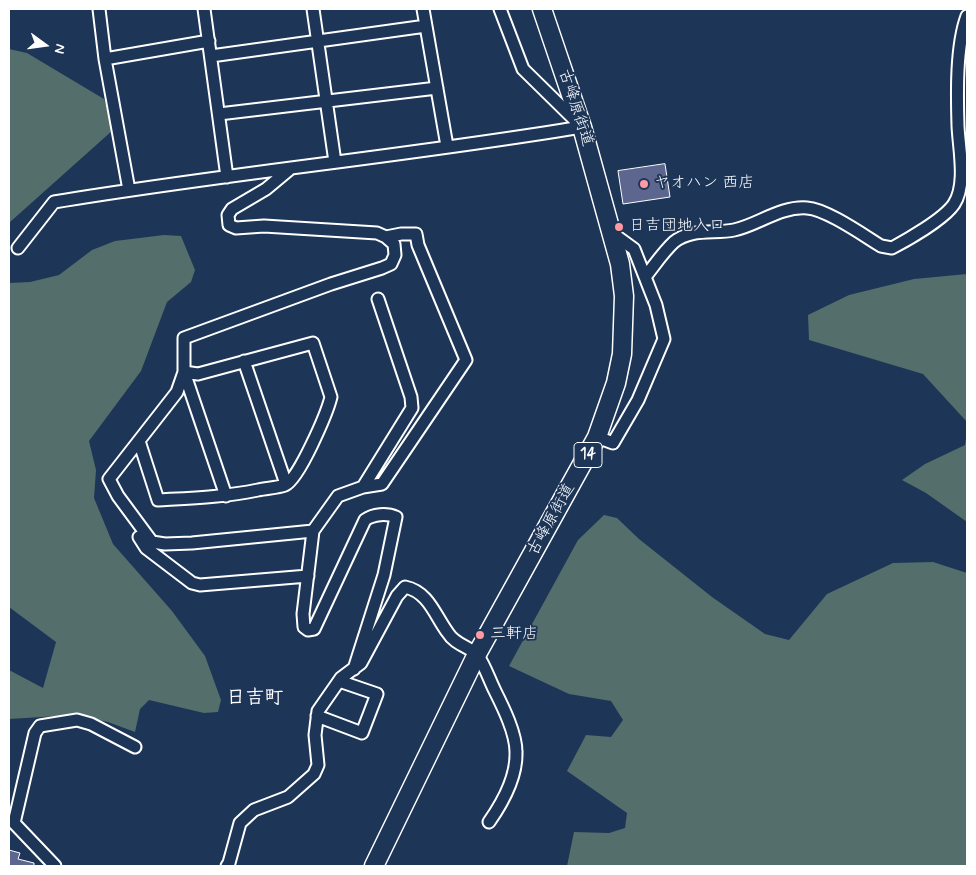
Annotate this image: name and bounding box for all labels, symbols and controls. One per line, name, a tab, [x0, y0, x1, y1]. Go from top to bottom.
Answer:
north arrow	[20, 20, 70, 70]
text: N	[50, 42, 69, 55]
street label: 古峰原街道	[554, 67, 596, 149]
place label: ヤオハン 西店	[654, 174, 754, 194]
marker: ヤオハン 西店	[638, 178, 650, 190]
place label: 日吉団地入口	[629, 217, 725, 237]
marker: 日吉団地入口	[613, 221, 625, 233]
road number: 14	[574, 442, 602, 468]
street label: 古峰原街道	[524, 480, 580, 560]
place label: 三軒店	[490, 625, 538, 645]
marker: 三軒店	[474, 629, 486, 641]
district label: 日吉町	[227, 688, 283, 710]

